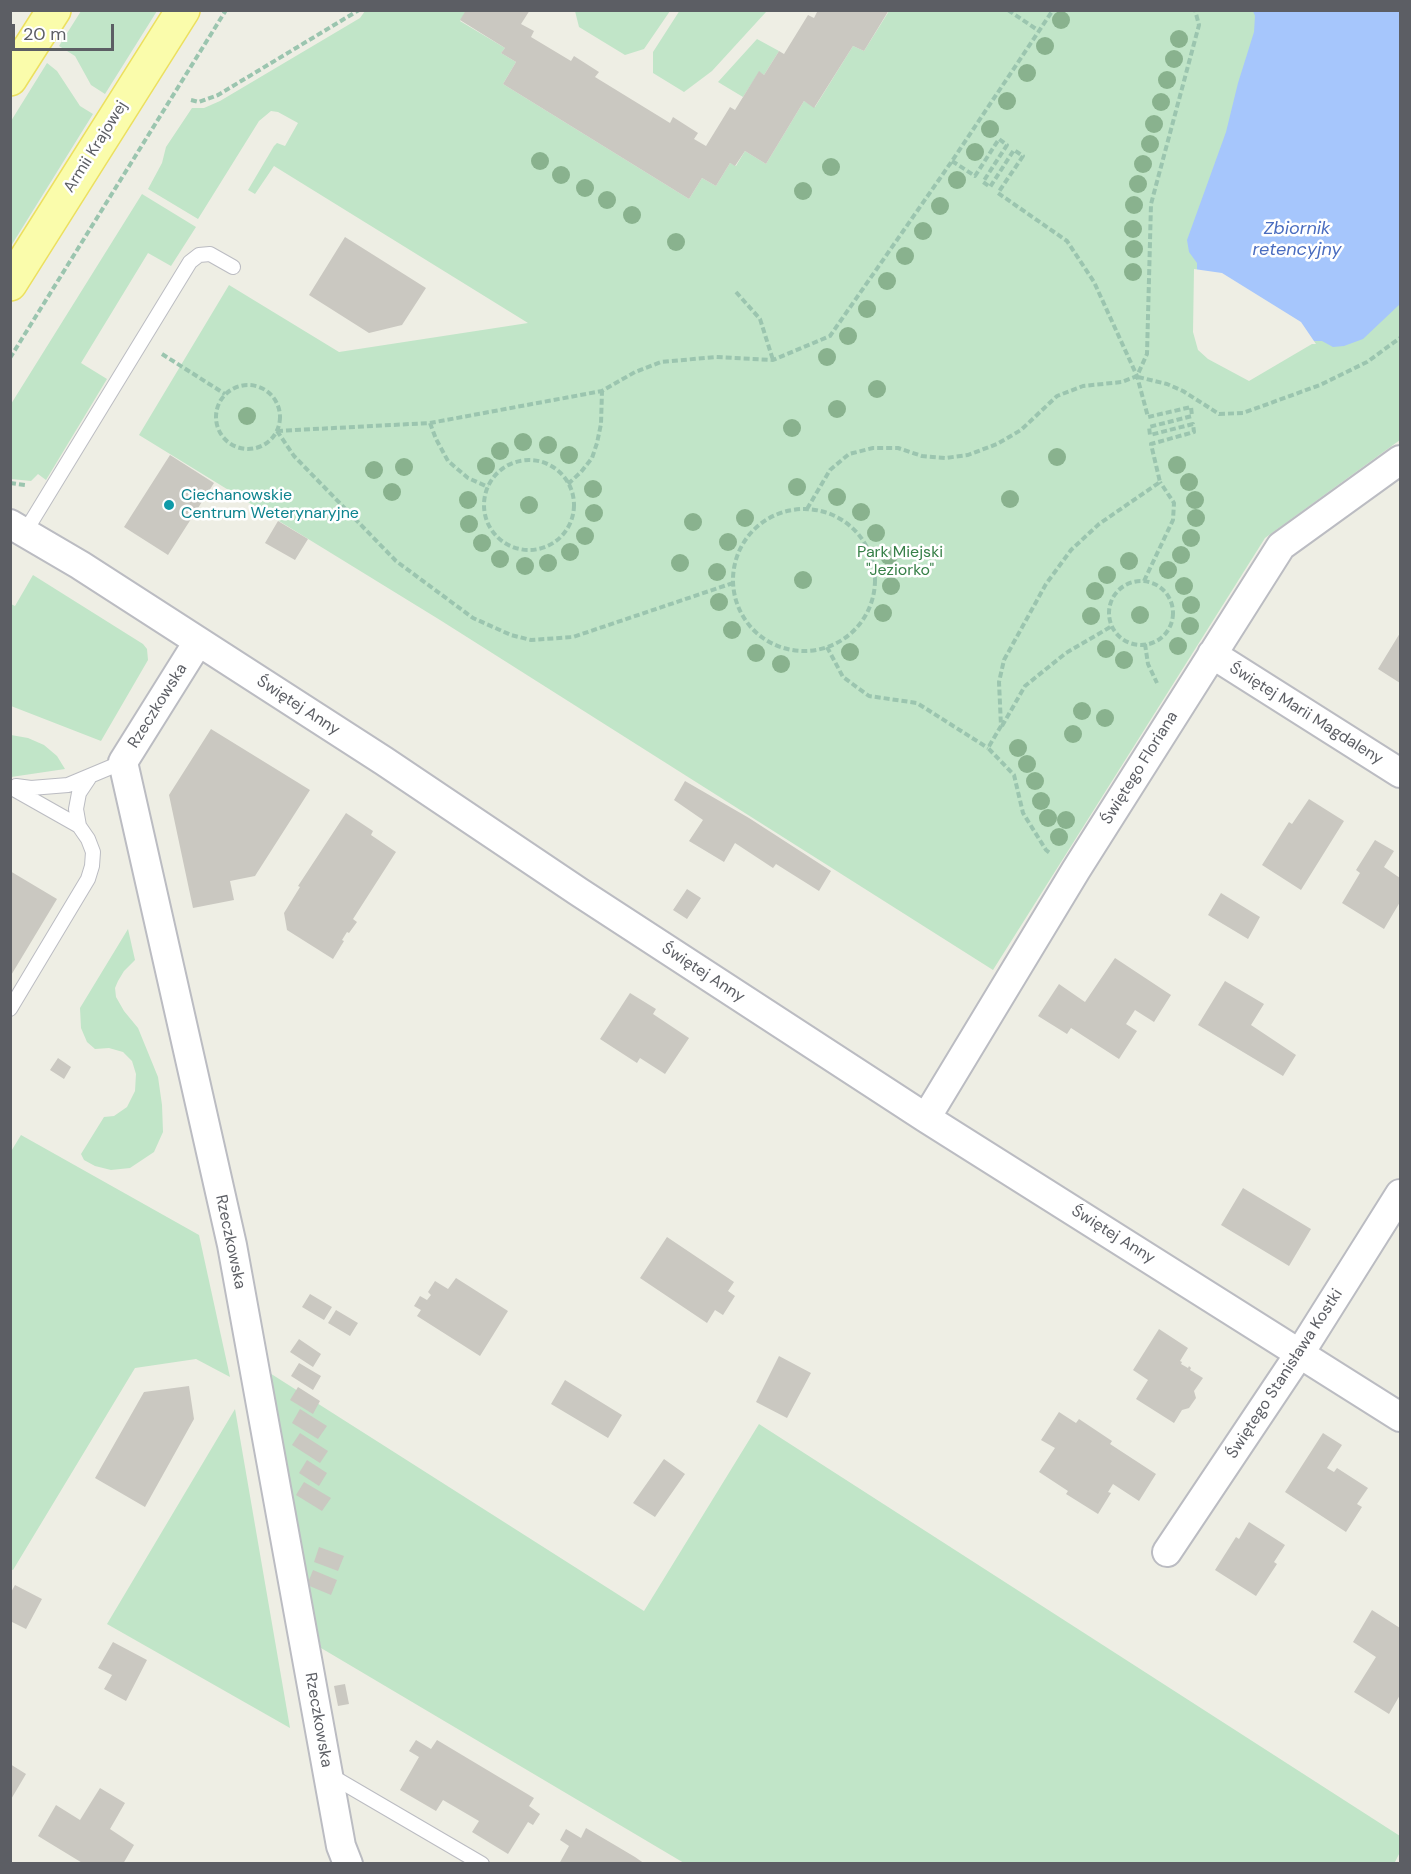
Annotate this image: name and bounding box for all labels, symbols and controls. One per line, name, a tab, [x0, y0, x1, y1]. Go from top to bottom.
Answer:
scale bar	[15, 12, 117, 50]
text: 20 m	[23, 22, 66, 46]
street label: Armii Krajowej	[60, 98, 132, 196]
water label: Zbiornik retencyjny	[1253, 218, 1341, 260]
place label: Ciechanowskie Centrum Weterynaryjne	[181, 486, 359, 524]
marker: Ciechanowskie Centrum Weterynaryjne	[162, 498, 176, 512]
park label: Park Miejski "Jeziorko"	[857, 543, 943, 581]
street label: Świętej Marii Magdaleny	[1226, 659, 1386, 769]
street label: Rzeczkowska	[124, 660, 192, 752]
street label: Świętej Anny	[253, 672, 343, 740]
street label: Świętego Floriana	[1098, 708, 1182, 828]
street label: Świętej Anny	[658, 939, 748, 1007]
street label: Rzeczkowska	[211, 1193, 249, 1291]
street label: Świętej Anny	[1068, 1202, 1158, 1268]
street label: Świętego Stanisława Kostki	[1223, 1286, 1347, 1462]
street label: Rzeczkowska	[300, 1671, 336, 1769]

